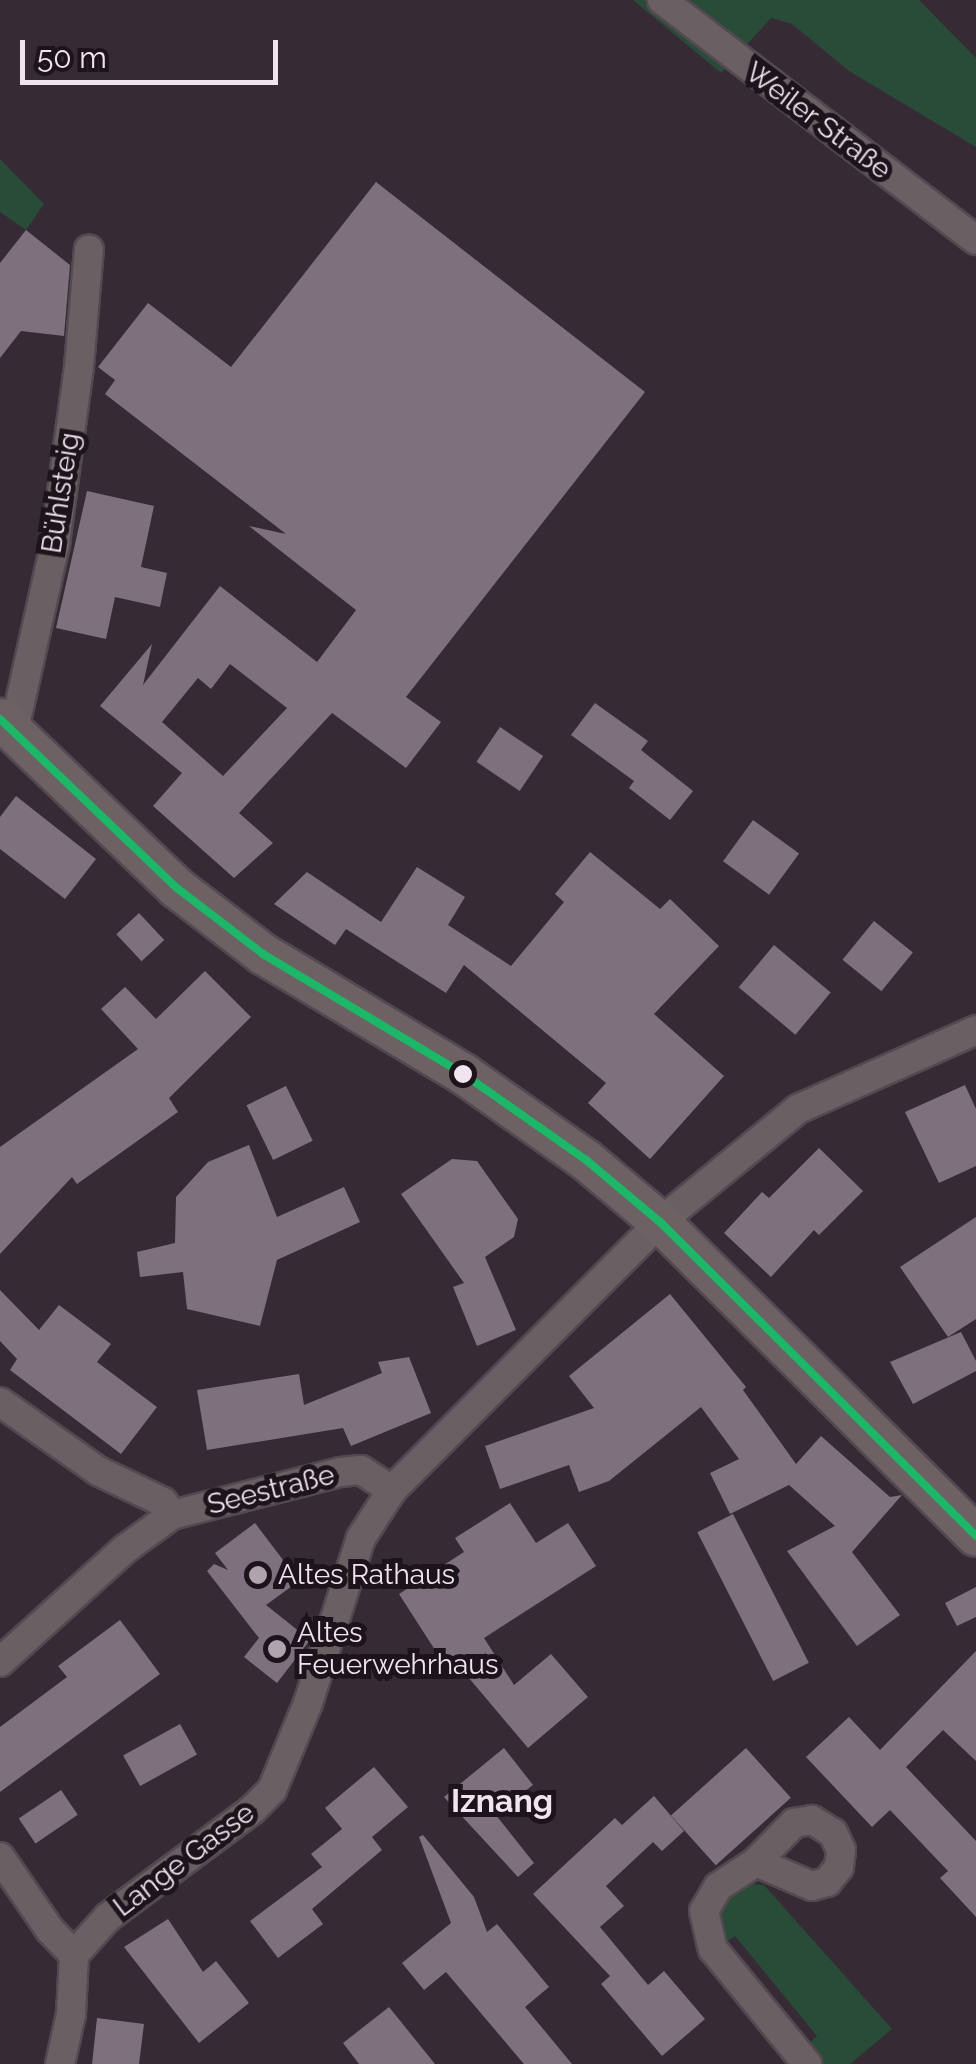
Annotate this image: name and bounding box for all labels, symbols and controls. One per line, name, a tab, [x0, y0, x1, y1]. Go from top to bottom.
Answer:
scale bar	[25, 20, 282, 82]
text: 50 m	[37, 40, 107, 75]
street label: Weiler Straße	[738, 55, 898, 187]
street label: Bühlsteig	[35, 430, 87, 556]
unlabelled marker	[453, 1064, 473, 1084]
street label: Seestraße	[204, 1458, 338, 1522]
place label: Altes Rathaus	[278, 1558, 455, 1592]
marker: Altes Rathaus	[247, 1564, 269, 1586]
place label: Altes Feuerwehrhaus	[297, 1616, 498, 1682]
marker: Altes Feuerwehrhaus	[266, 1638, 288, 1660]
district label: Iznang	[451, 1782, 553, 1820]
street label: Lange Gasse	[107, 1796, 261, 1924]

